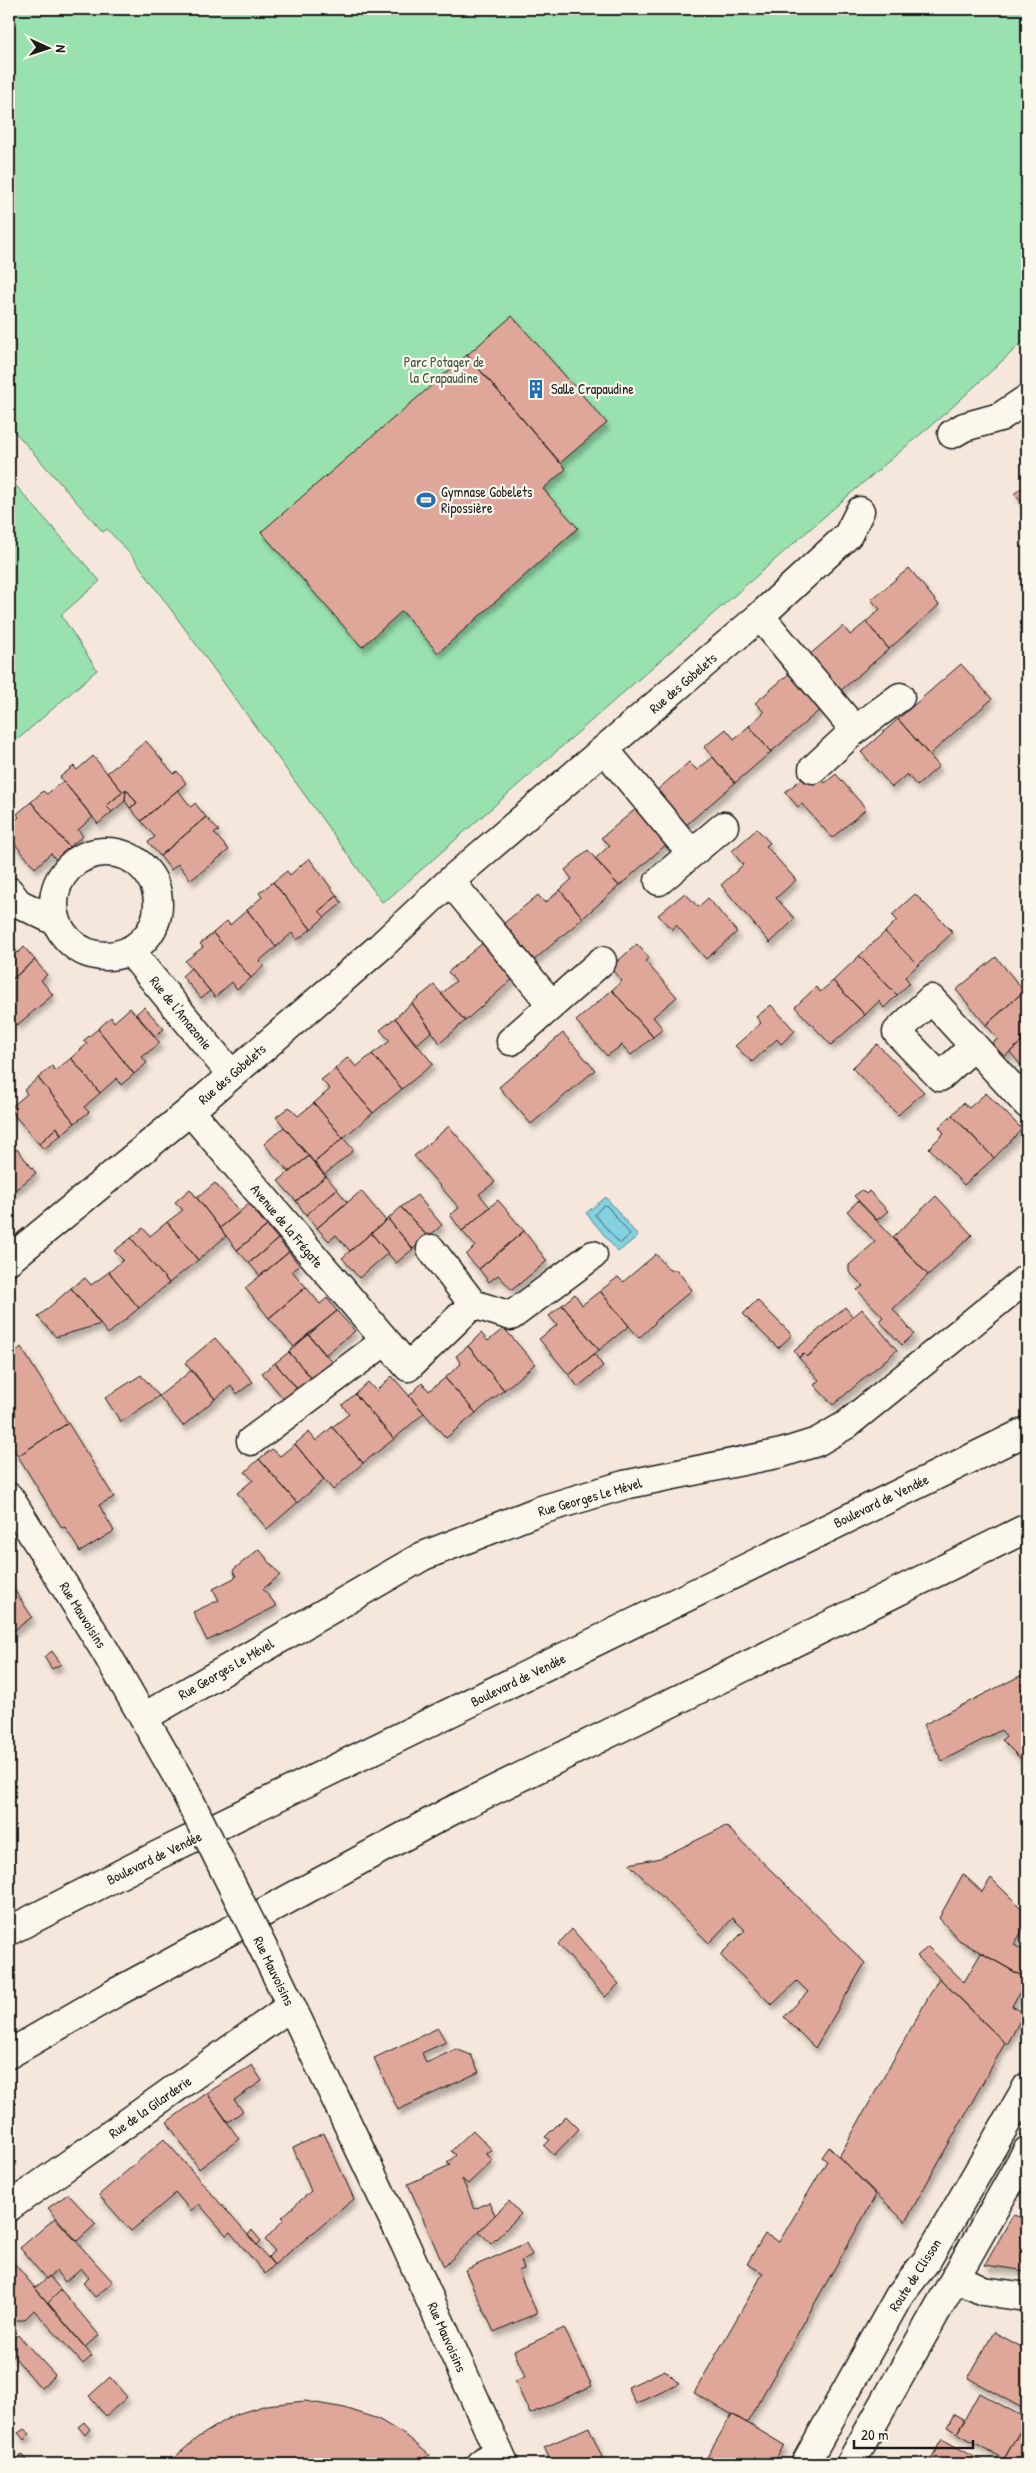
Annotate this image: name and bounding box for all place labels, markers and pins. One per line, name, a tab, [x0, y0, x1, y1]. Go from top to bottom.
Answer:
building icon: Salle Crapaudine	[525, 378, 547, 400]
place label: Salle Crapaudine	[551, 379, 634, 399]
place label: Gymnase Gobelets Ripossière	[441, 482, 532, 518]
sports icon: Gymnase Gobelets Ripossière	[415, 489, 437, 511]

